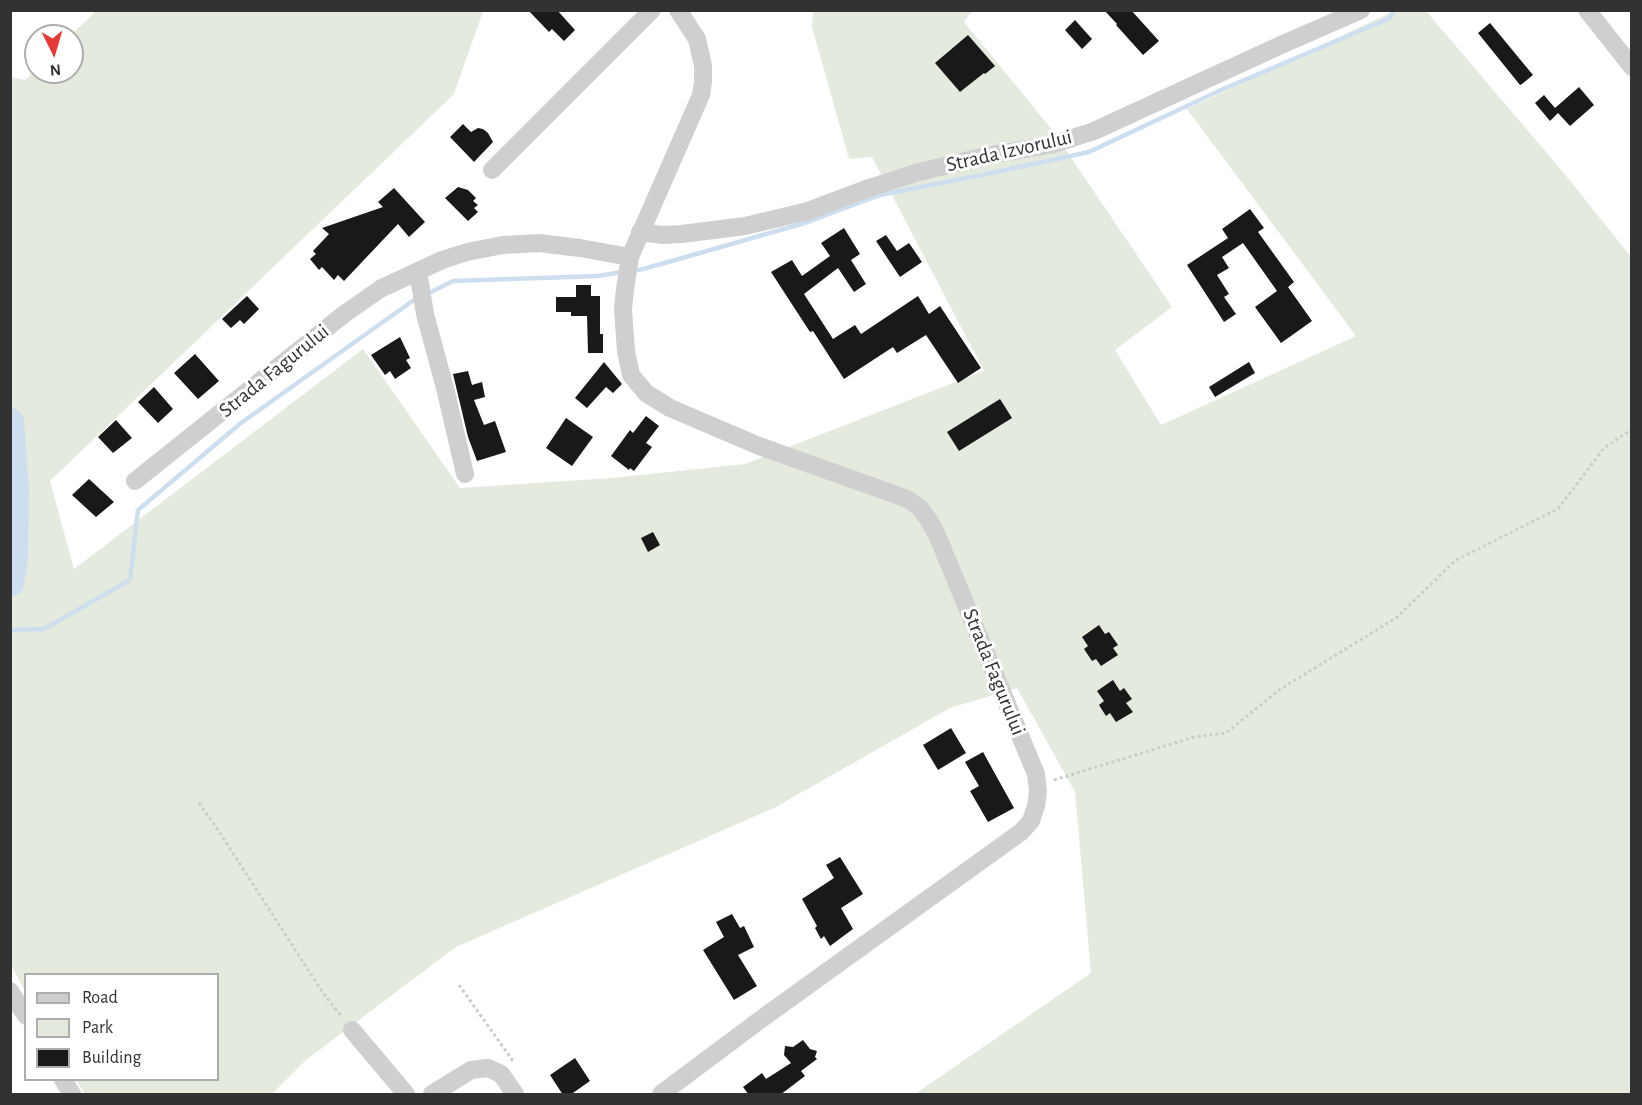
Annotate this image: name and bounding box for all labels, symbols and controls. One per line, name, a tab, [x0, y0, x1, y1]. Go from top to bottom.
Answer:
north arrow	[24, 24, 84, 84]
text: N	[49, 61, 62, 78]
street label: Strada Izvorului	[944, 124, 1074, 178]
street label: Strada Fagurului	[214, 319, 334, 423]
street label: Strada Fagurului	[957, 605, 1031, 739]
legend	[24, 973, 219, 1081]
text: Road	[82, 989, 118, 1007]
text: Park	[82, 1019, 113, 1037]
text: Building	[82, 1049, 141, 1067]

